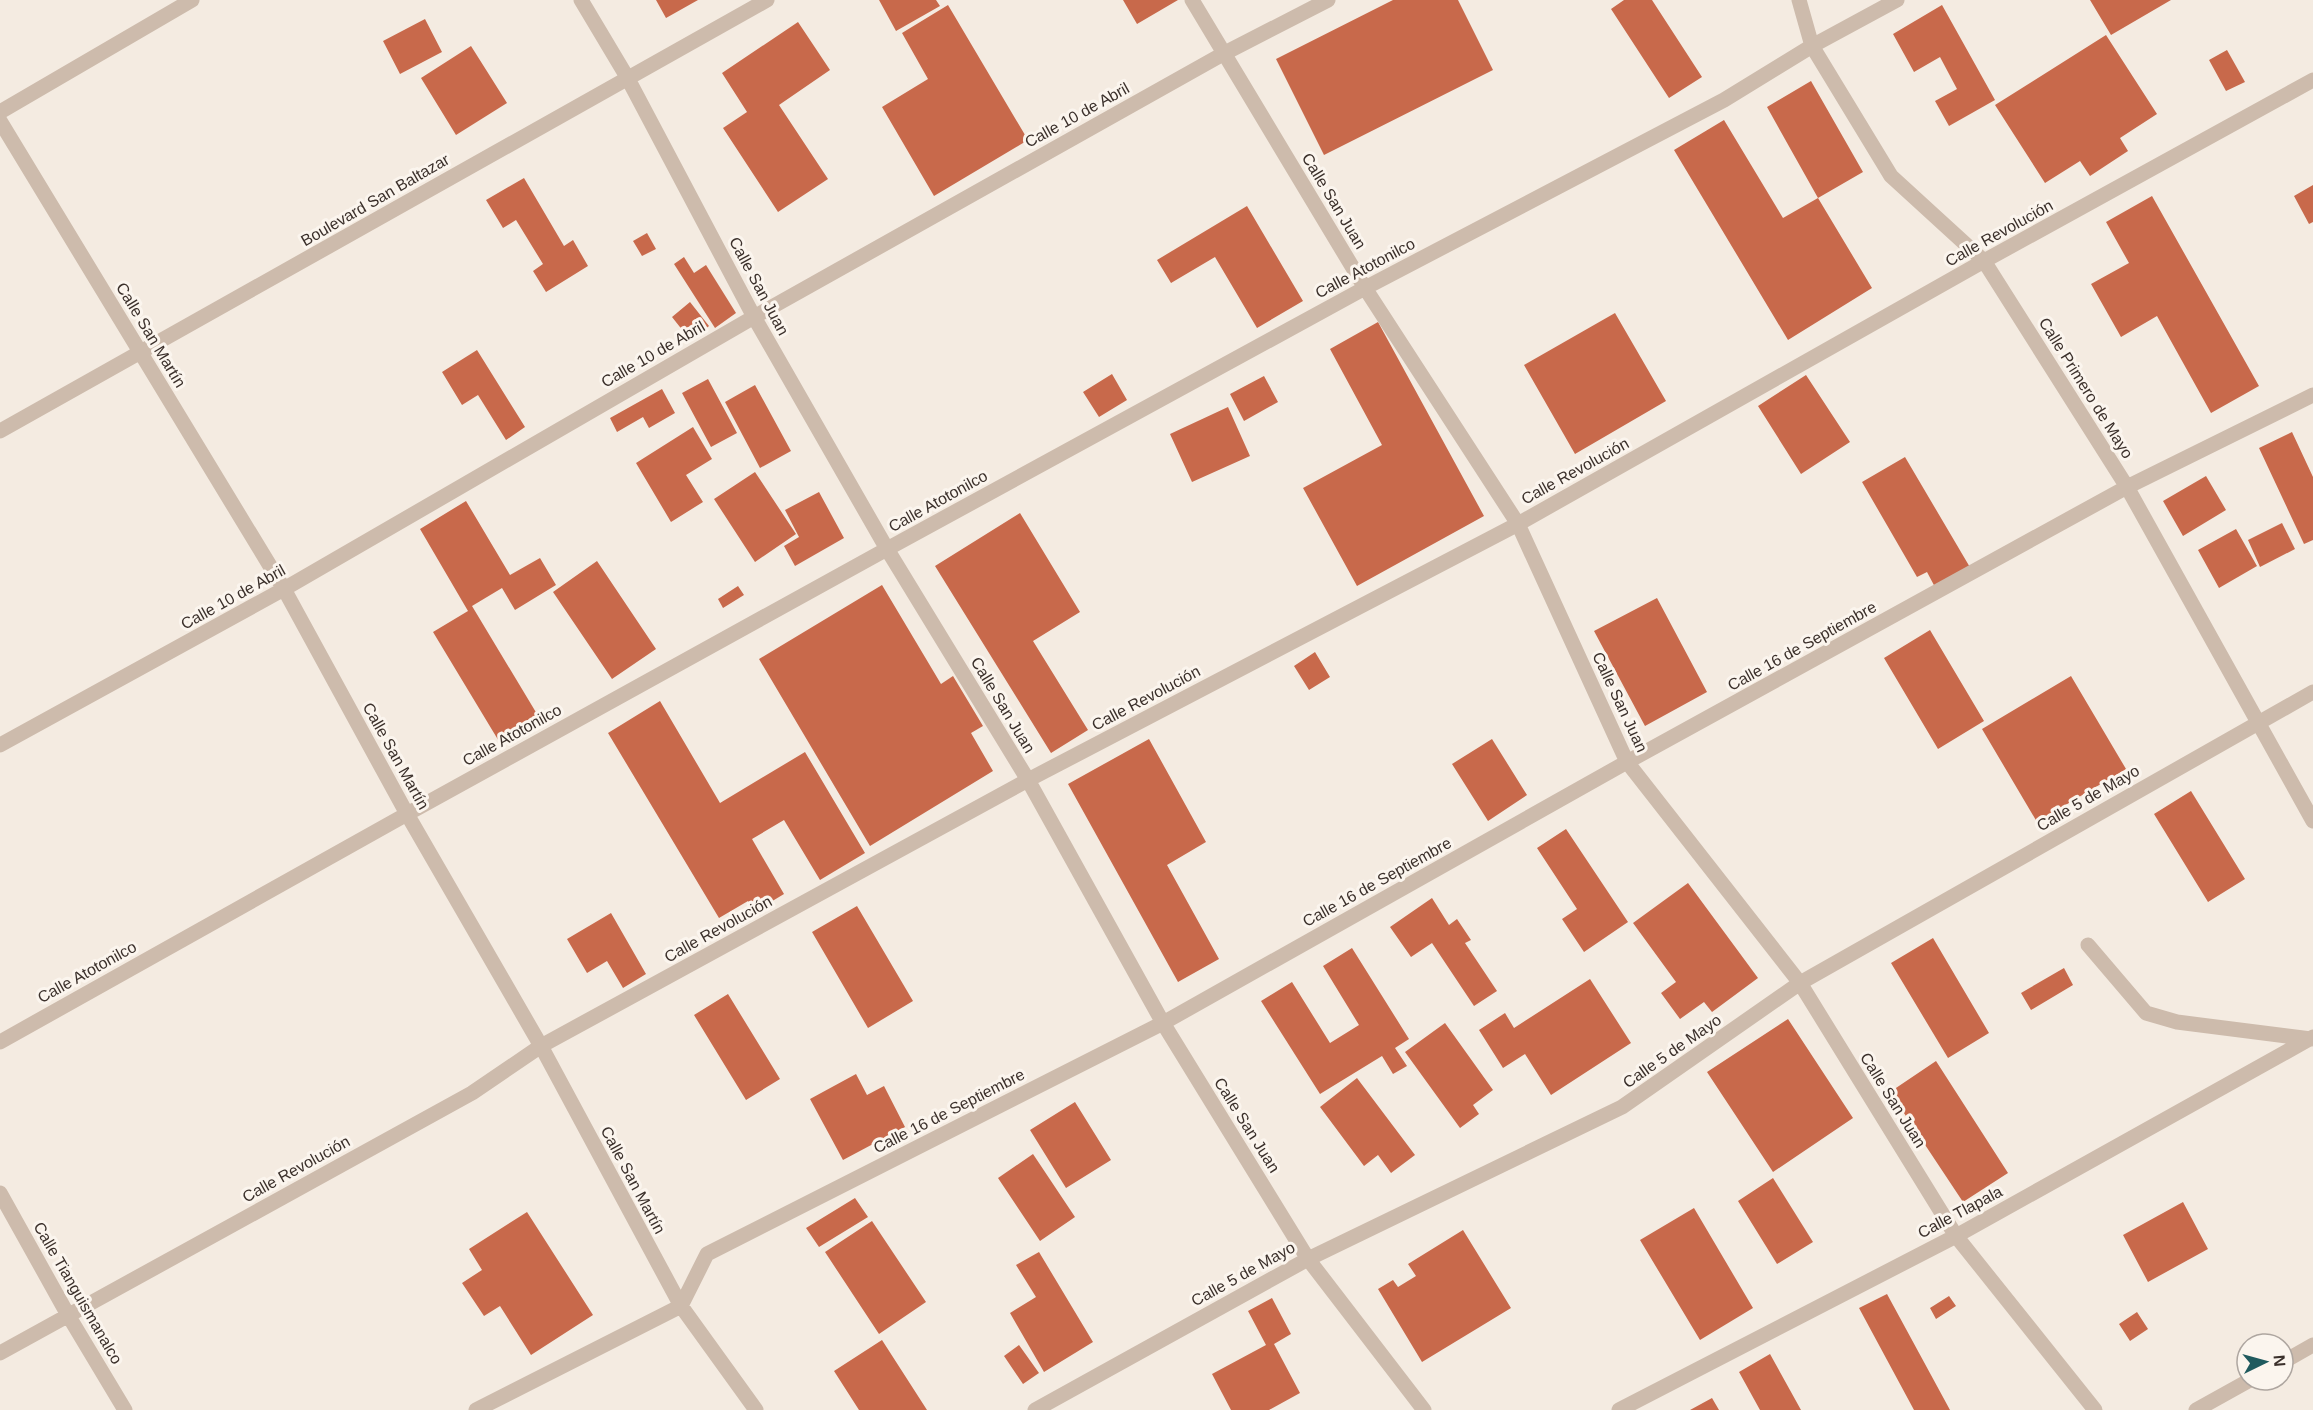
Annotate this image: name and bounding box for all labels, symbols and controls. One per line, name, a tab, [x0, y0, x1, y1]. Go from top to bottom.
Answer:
street label: Calle 10 de Abril	[1022, 79, 1132, 151]
street label: Boulevard San Baltazar	[298, 150, 453, 249]
street label: Calle San Juan	[1299, 150, 1369, 252]
street label: Calle Revolución	[1942, 196, 2056, 270]
street label: Calle San Juan	[726, 234, 792, 338]
street label: Calle Atotonilco	[1312, 235, 1418, 301]
street label: Calle San Martín	[113, 280, 189, 390]
street label: Calle Primero de Mayo	[2036, 314, 2136, 462]
street label: Calle 10 de Abril	[598, 318, 708, 390]
street label: Calle Revolución	[1518, 434, 1632, 508]
street label: Calle Atotonilco	[886, 467, 990, 535]
street label: Calle 10 de Abril	[178, 561, 288, 633]
street label: Calle 16 de Septiembre	[1725, 598, 1879, 694]
street label: Calle San Juan	[1589, 649, 1651, 755]
street label: Calle San Juan	[968, 654, 1038, 756]
street label: Calle Revolución	[1089, 662, 1203, 734]
street label: Calle San Martín	[360, 700, 432, 812]
street label: Calle Atotonilco	[460, 701, 564, 769]
street label: Calle 5 de Mayo	[2034, 762, 2142, 834]
street label: Calle 16 de Septiembre	[1300, 834, 1454, 930]
street label: Calle Revolución	[661, 892, 775, 966]
street label: Calle Atotonilco	[35, 938, 139, 1006]
street label: Calle 5 de Mayo	[1620, 1011, 1724, 1091]
street label: Calle San Juan	[1857, 1049, 1929, 1151]
street label: Calle 16 de Septiembre	[871, 1065, 1027, 1157]
street label: Calle San Juan	[1211, 1074, 1283, 1176]
street label: Calle San Martín	[598, 1123, 668, 1237]
street label: Calle Revolución	[239, 1132, 353, 1206]
street label: Calle Tlapala	[1915, 1183, 2005, 1241]
street label: Calle Tianguismanalco	[30, 1219, 126, 1367]
street label: Calle 5 de Mayo	[1188, 1238, 1298, 1309]
north arrow	[2235, 1332, 2295, 1392]
text: N	[2270, 1354, 2288, 1367]

